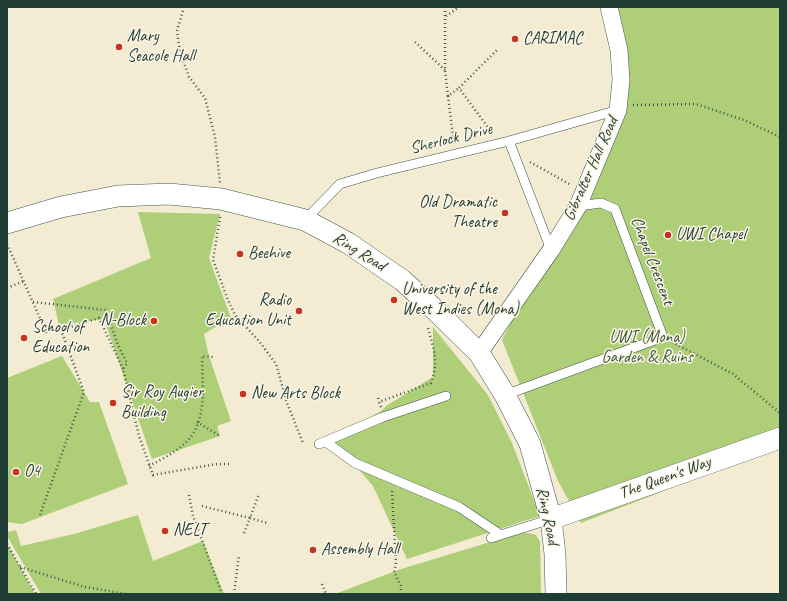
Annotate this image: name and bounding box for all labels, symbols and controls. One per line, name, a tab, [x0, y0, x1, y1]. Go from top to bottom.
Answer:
place label: Mary Seacole Hall	[127, 27, 195, 67]
place label: CARIMAC	[523, 29, 582, 49]
marker: CARIMAC	[510, 34, 520, 44]
marker: Mary Seacole Hall	[114, 42, 124, 52]
street label: Gibralter Hall Road	[559, 114, 623, 224]
street label: Sherlock Drive	[408, 119, 494, 159]
place label: Old Dramatic Theatre	[419, 193, 497, 233]
marker: Old Dramatic Theatre	[500, 208, 510, 218]
street label: Chapel Crescent	[626, 214, 678, 308]
place label: UWI Chapel	[676, 225, 746, 245]
street label: Ring Road	[329, 228, 389, 276]
marker: UWI Chapel	[663, 230, 673, 240]
place label: Beehive	[248, 244, 290, 264]
marker: Beehive	[235, 249, 245, 259]
place label: University of the West Indies (Mona)	[402, 280, 519, 320]
place label: Radio Education Unit	[205, 291, 291, 331]
marker: University of the West Indies (Mona)	[389, 295, 399, 305]
marker: Radio Education Unit	[294, 306, 304, 316]
place label: N-Block	[100, 311, 146, 331]
marker: N-Block	[149, 316, 159, 326]
place label: School of Education	[32, 318, 89, 358]
park label: UWI (Mona) Garden & Ruins	[601, 328, 693, 368]
marker: School of Education	[19, 333, 29, 343]
place label: Sir Roy Augier Building	[121, 383, 203, 423]
place label: New Arts Block	[251, 384, 340, 404]
marker: New Arts Block	[238, 389, 248, 399]
marker: Sir Roy Augier Building	[108, 398, 118, 408]
street label: The Queen's Way	[616, 452, 714, 504]
place label: O4	[24, 462, 40, 482]
marker: O4	[11, 467, 21, 477]
street label: Ring Road	[531, 485, 563, 547]
place label: NELT	[173, 521, 207, 541]
marker: NELT	[160, 526, 170, 536]
place label: Assembly Hall	[321, 540, 399, 560]
marker: Assembly Hall	[308, 545, 318, 555]

